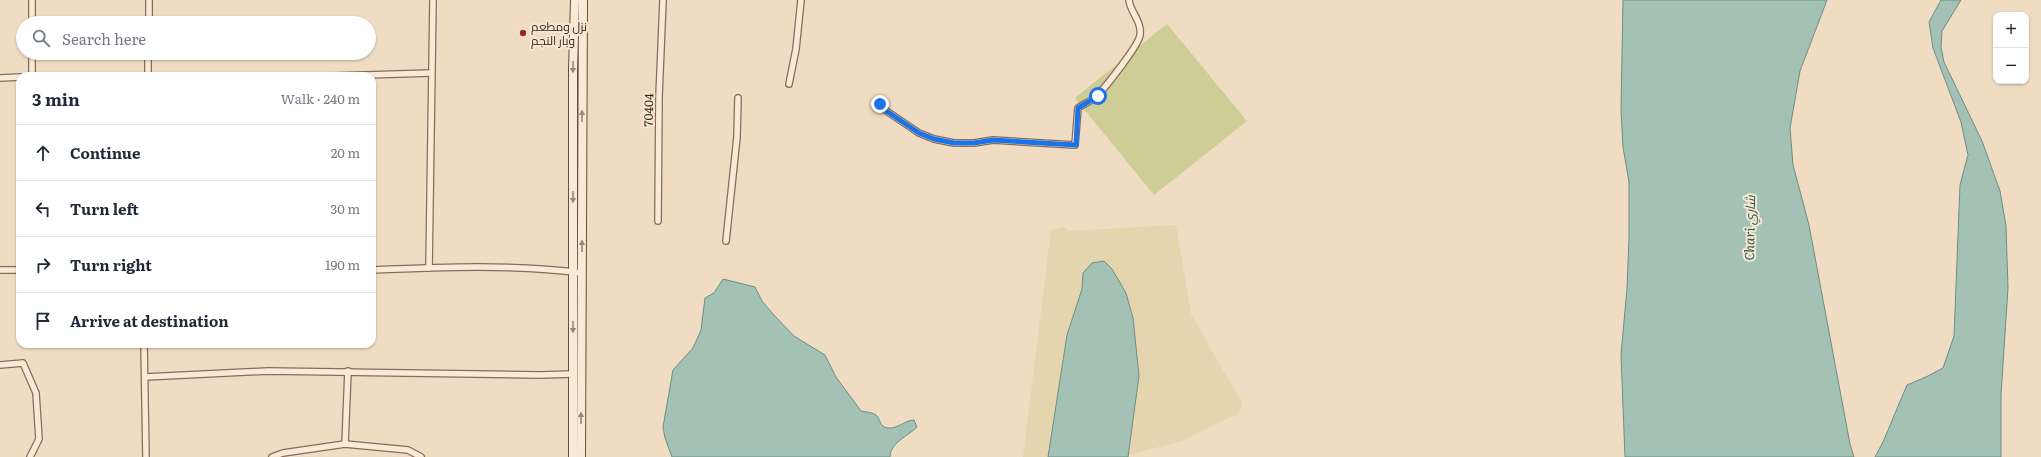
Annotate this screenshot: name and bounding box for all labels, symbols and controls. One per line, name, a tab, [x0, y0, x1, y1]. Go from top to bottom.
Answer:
map controls	[1993, 12, 2029, 84]
button: +	[1993, 12, 2029, 48]
search box	[16, 16, 376, 60]
place label: نزل ومطعم وبار النجم	[531, 17, 587, 49]
icon: search	[30, 27, 52, 49]
text: Search here	[62, 27, 146, 50]
marker: نزل ومطعم وبار النجم	[518, 28, 528, 38]
button: −	[1993, 48, 2029, 84]
one-way arrow	[570, 61, 576, 74]
text: 3 min	[32, 86, 80, 111]
route start	[1089, 87, 1107, 105]
text: Walk · 240 m	[281, 89, 360, 108]
street label: 70404	[639, 93, 657, 127]
route end	[871, 95, 889, 113]
one-way arrow	[579, 109, 585, 122]
text: Continue	[70, 141, 140, 164]
icon: ahead	[32, 142, 54, 164]
text: 20 m	[331, 143, 360, 162]
one-way arrow	[570, 191, 576, 204]
water label: Chari شاري	[1739, 195, 1761, 261]
text: Turn left	[70, 197, 139, 220]
icon: left	[32, 198, 54, 220]
text: 30 m	[330, 199, 360, 218]
one-way arrow	[579, 239, 585, 252]
text: Turn right	[70, 253, 152, 276]
icon: right	[32, 254, 54, 276]
text: 190 m	[325, 255, 360, 274]
text: Arrive at destination	[70, 309, 229, 332]
icon: arrive	[32, 310, 54, 332]
one-way arrow	[570, 321, 576, 334]
one-way arrow	[578, 411, 584, 424]

